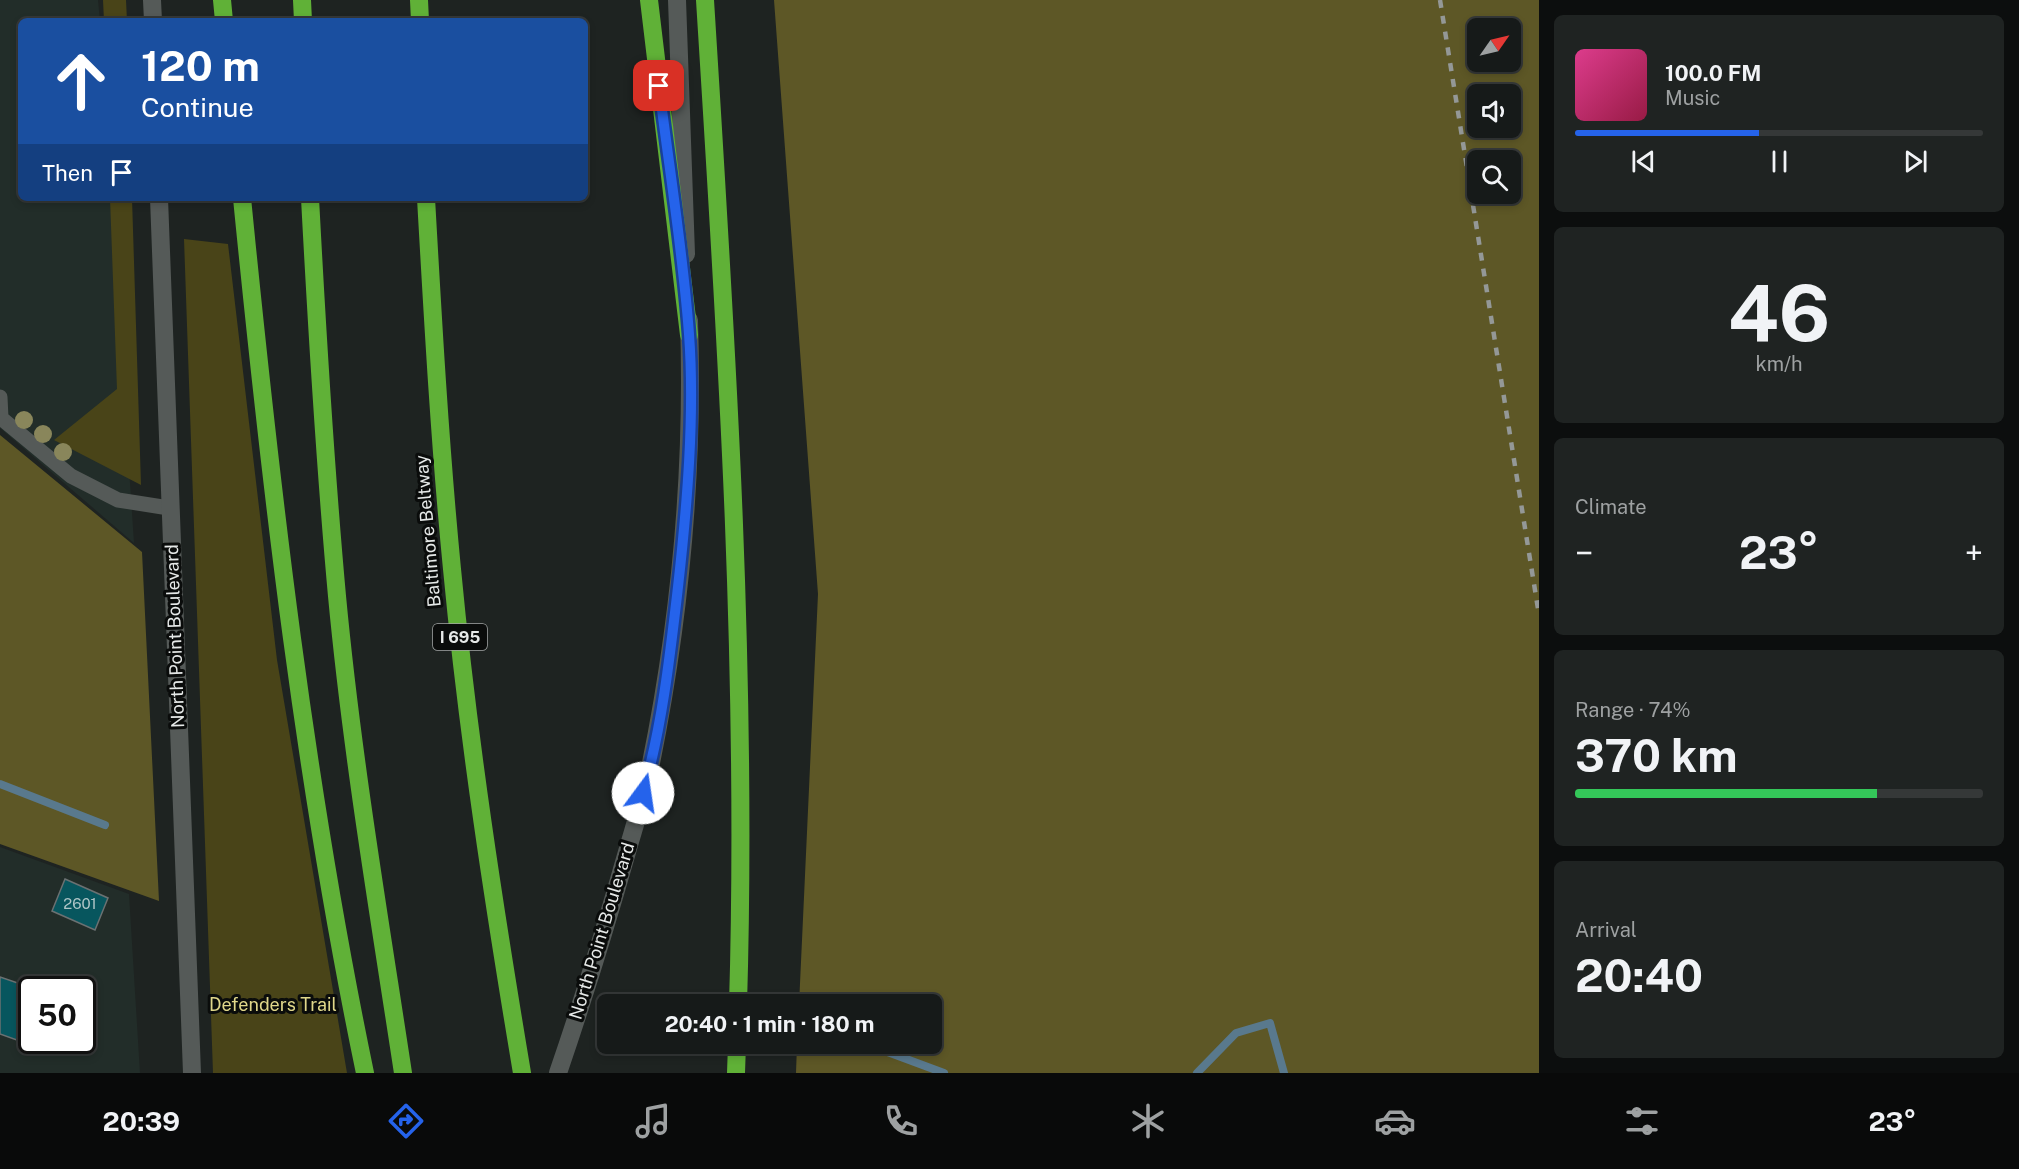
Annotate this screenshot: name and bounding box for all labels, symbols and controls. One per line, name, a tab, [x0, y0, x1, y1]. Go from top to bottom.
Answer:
north arrow	[1467, 18, 1521, 72]
map controls	[1467, 18, 1521, 204]
text: 120 m	[141, 41, 260, 90]
icon: ahead	[42, 42, 120, 120]
pin	[633, 60, 684, 111]
text: 100.0 FM	[1665, 60, 1761, 86]
icon: arrive	[642, 69, 675, 102]
button: sound	[1467, 84, 1521, 138]
text: Music	[1665, 86, 1720, 110]
text: Continue	[141, 91, 254, 123]
icon: previous	[1627, 145, 1660, 178]
icon: pause	[1763, 145, 1796, 178]
icon: next	[1899, 145, 1932, 178]
button: search	[1467, 150, 1521, 204]
icon: arrive	[105, 156, 138, 189]
text: Then	[42, 160, 93, 186]
text: 46	[1728, 267, 1830, 359]
text: km/h	[1755, 352, 1803, 376]
street label: Baltimore Beltway	[410, 454, 445, 608]
text: Climate	[1575, 495, 1647, 519]
text: 23°	[1739, 526, 1819, 579]
text: −	[1575, 534, 1593, 572]
text: +	[1965, 534, 1983, 572]
street label: North Point Boulevard	[161, 544, 188, 728]
road number: I 695	[433, 624, 487, 650]
text: Range · 74%	[1575, 698, 1691, 722]
text: 370 km	[1575, 729, 1737, 782]
position arrow	[611, 761, 675, 825]
street label: North Point Boulevard	[565, 840, 638, 1022]
house number: 2601	[63, 895, 97, 912]
text: Arrival	[1575, 918, 1637, 942]
text: 20:40	[1575, 949, 1703, 1002]
speed limit sign: 50	[18, 976, 96, 1054]
park label: Defenders Trail	[209, 994, 337, 1015]
text: 20:40 · 1 min · 180 m	[665, 1011, 874, 1037]
icon: directions	[385, 1100, 427, 1142]
icon: music	[632, 1100, 674, 1142]
icon: phone	[880, 1100, 922, 1142]
icon: climate	[1127, 1100, 1169, 1142]
icon: car	[1374, 1100, 1416, 1142]
icon: filters	[1621, 1100, 1663, 1142]
text: 20:39	[103, 1105, 180, 1137]
text: 23°	[1868, 1105, 1916, 1137]

